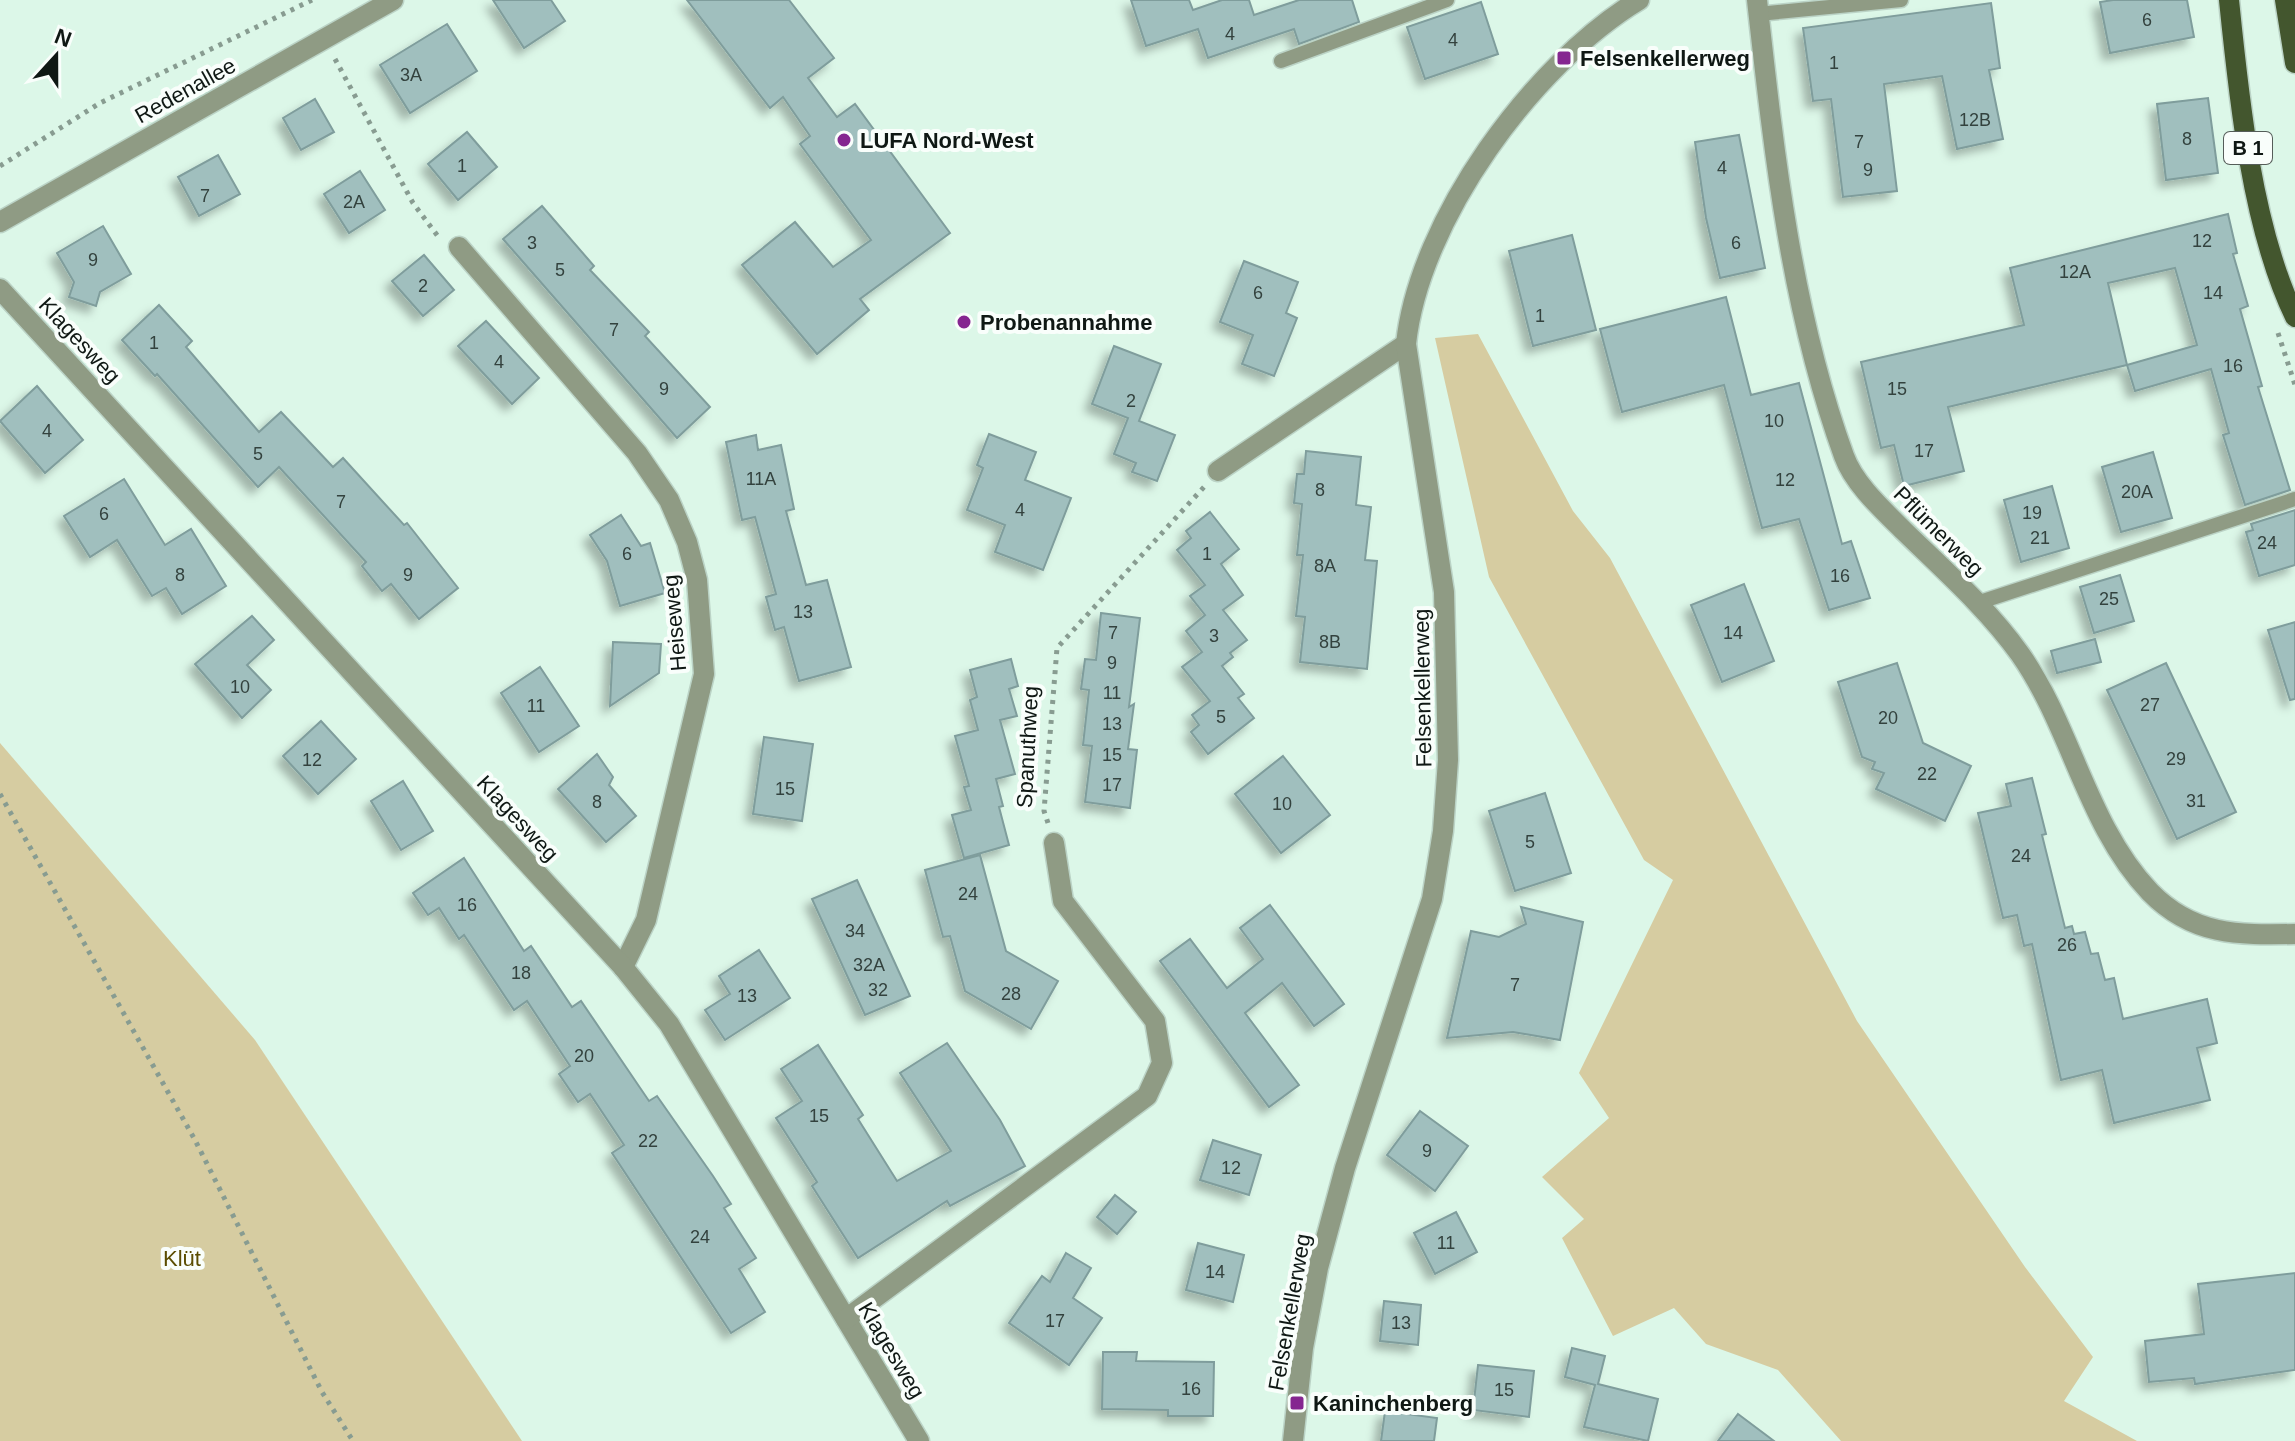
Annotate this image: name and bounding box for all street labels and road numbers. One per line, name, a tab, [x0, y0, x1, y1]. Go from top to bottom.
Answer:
street label: Redenallee	[131, 53, 240, 128]
road number: B 1	[2224, 132, 2272, 164]
street label: Klagesweg	[34, 292, 125, 388]
street label: Pflümerweg	[1889, 481, 1989, 581]
street label: Heiseweg	[658, 574, 691, 672]
street label: Felsenkellerweg	[1409, 608, 1436, 768]
street label: Spanuthweg	[1012, 685, 1043, 809]
street label: Klagesweg	[472, 770, 563, 866]
street label: Felsenkellerweg	[1263, 1232, 1316, 1393]
street label: Klagesweg	[853, 1298, 930, 1403]

